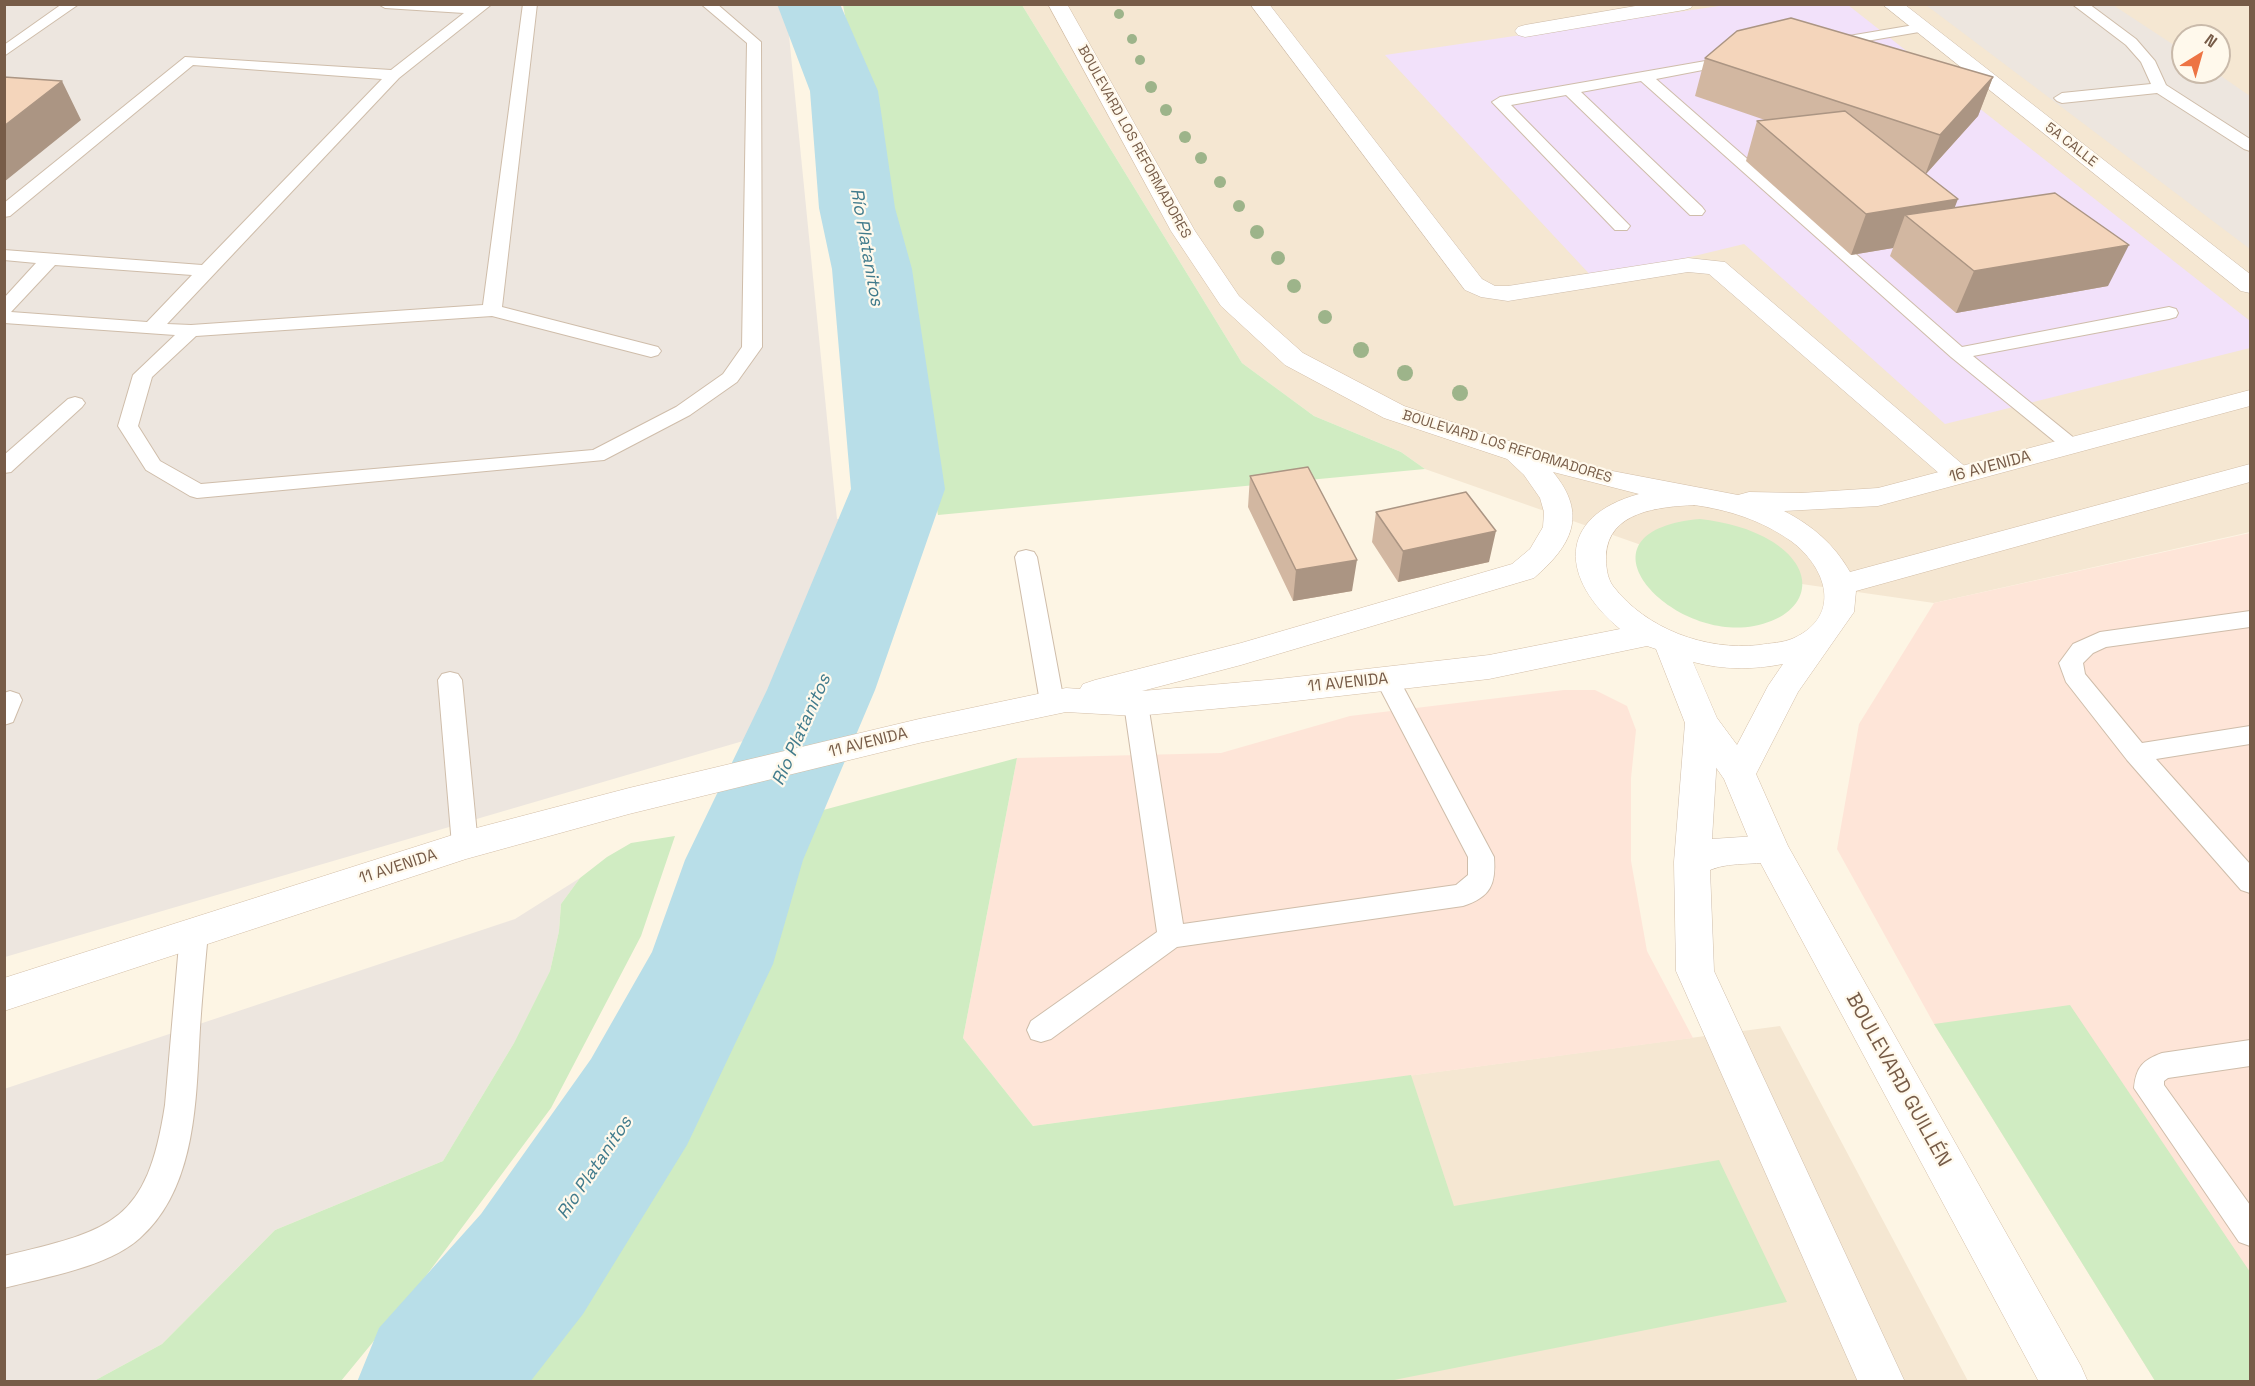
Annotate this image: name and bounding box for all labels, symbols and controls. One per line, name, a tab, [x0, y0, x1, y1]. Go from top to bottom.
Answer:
north arrow	[2171, 24, 2231, 84]
text: N	[2200, 29, 2222, 52]
street label: BOULEVARD LOS REFORMADORES	[1074, 43, 1194, 241]
street label: 5A CALLE	[2042, 119, 2100, 171]
water label: Río Platanitos	[845, 186, 887, 308]
street label: BOULEVARD LOS REFORMADORES	[1400, 407, 1614, 487]
street label: 16 AVENIDA	[1947, 447, 2033, 487]
street label: 11 AVENIDA	[1307, 669, 1389, 697]
water label: Río Platanitos	[768, 671, 836, 789]
street label: 11 AVENIDA	[827, 724, 909, 762]
street label: 11 AVENIDA	[357, 845, 439, 889]
street label: BOULEVARD GUILLÉN	[1840, 989, 1956, 1171]
water label: Río Platanitos	[553, 1113, 637, 1223]

